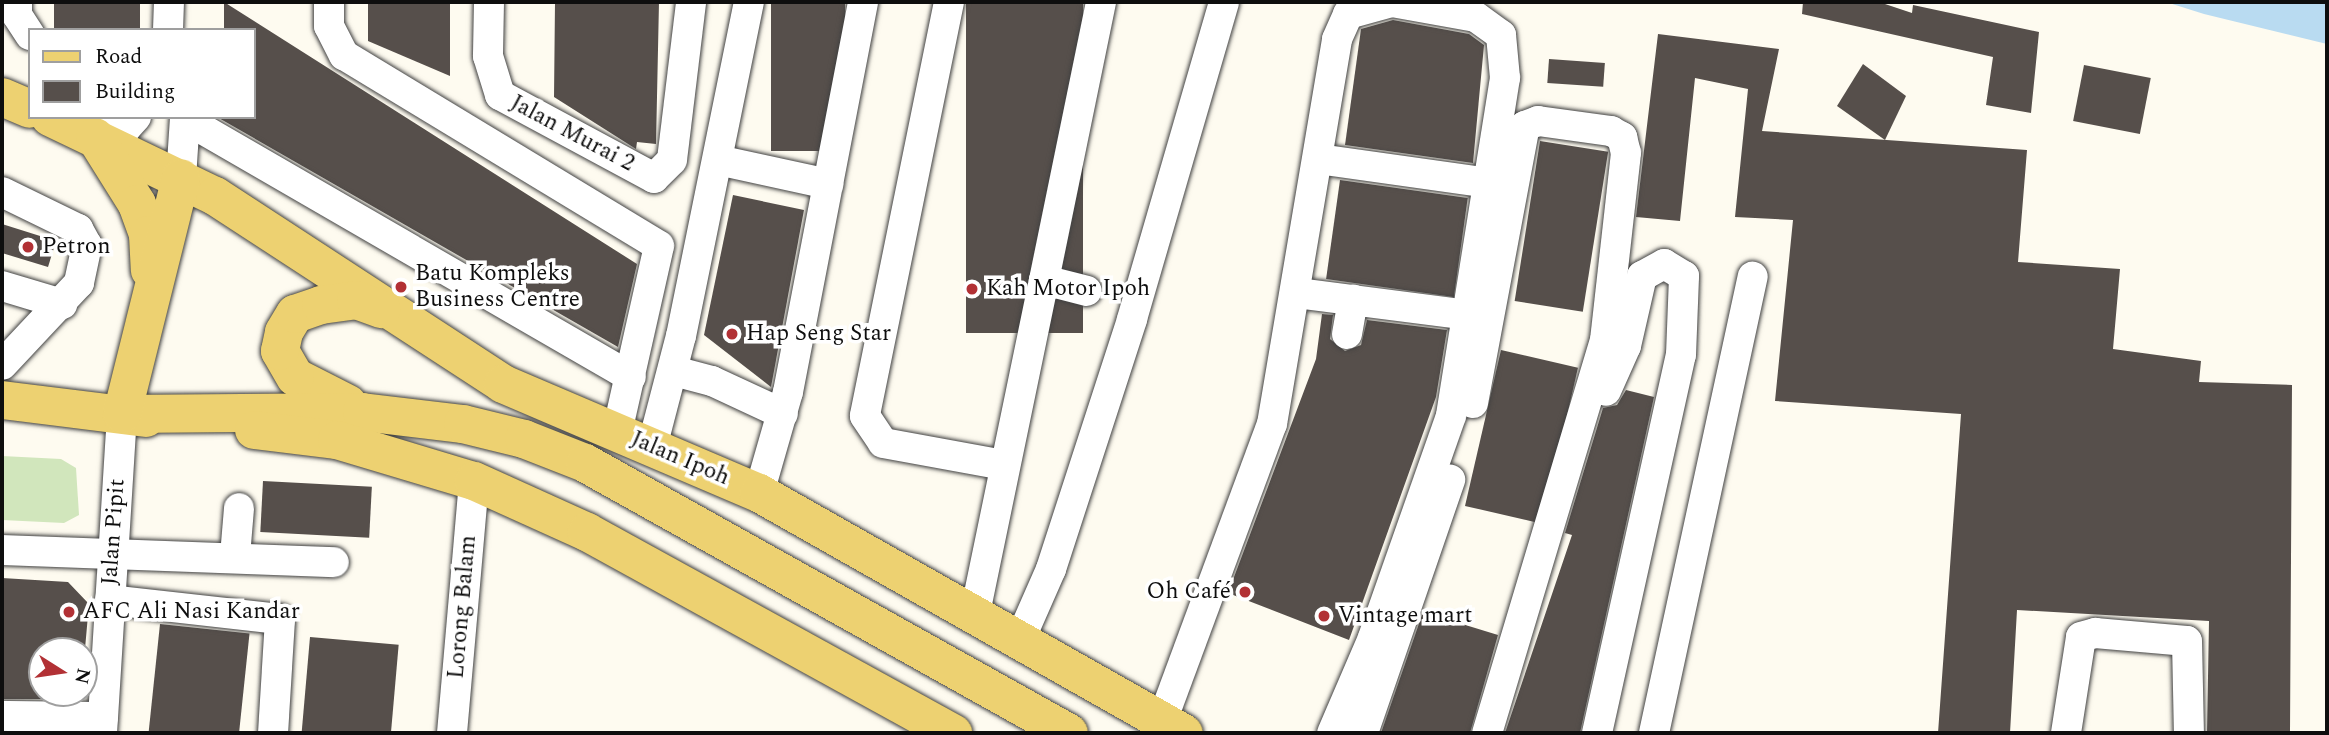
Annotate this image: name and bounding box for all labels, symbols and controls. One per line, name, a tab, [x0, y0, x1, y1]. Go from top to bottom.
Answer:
legend	[28, 28, 256, 119]
text: Road	[95, 41, 142, 73]
text: Building	[95, 76, 175, 108]
street label: Jalan Murai 2	[505, 90, 639, 178]
place label: Petron	[42, 233, 111, 261]
marker: Petron	[20, 239, 36, 255]
place label: Batu Kompleks Business Centre	[415, 260, 580, 314]
place label: Kah Motor Ipoh	[986, 275, 1150, 303]
marker: Batu Kompleks Business Centre	[393, 279, 409, 295]
marker: Kah Motor Ipoh	[964, 281, 980, 297]
place label: Hap Seng Star	[746, 320, 891, 348]
marker: Hap Seng Star	[724, 326, 740, 342]
street label: Jalan Ipoh	[627, 426, 733, 492]
street label: Jalan Pipit	[97, 478, 131, 586]
street label: Lorong Balam	[443, 534, 483, 680]
place label: Oh Café	[1147, 578, 1231, 606]
marker: Oh Café	[1237, 584, 1253, 600]
place label: AFC Ali Nasi Kandar	[83, 598, 300, 626]
place label: Vintage mart	[1338, 602, 1472, 630]
marker: AFC Ali Nasi Kandar	[61, 604, 77, 620]
marker: Vintage mart	[1316, 608, 1332, 624]
north arrow	[28, 637, 98, 707]
text: N	[66, 665, 98, 687]

